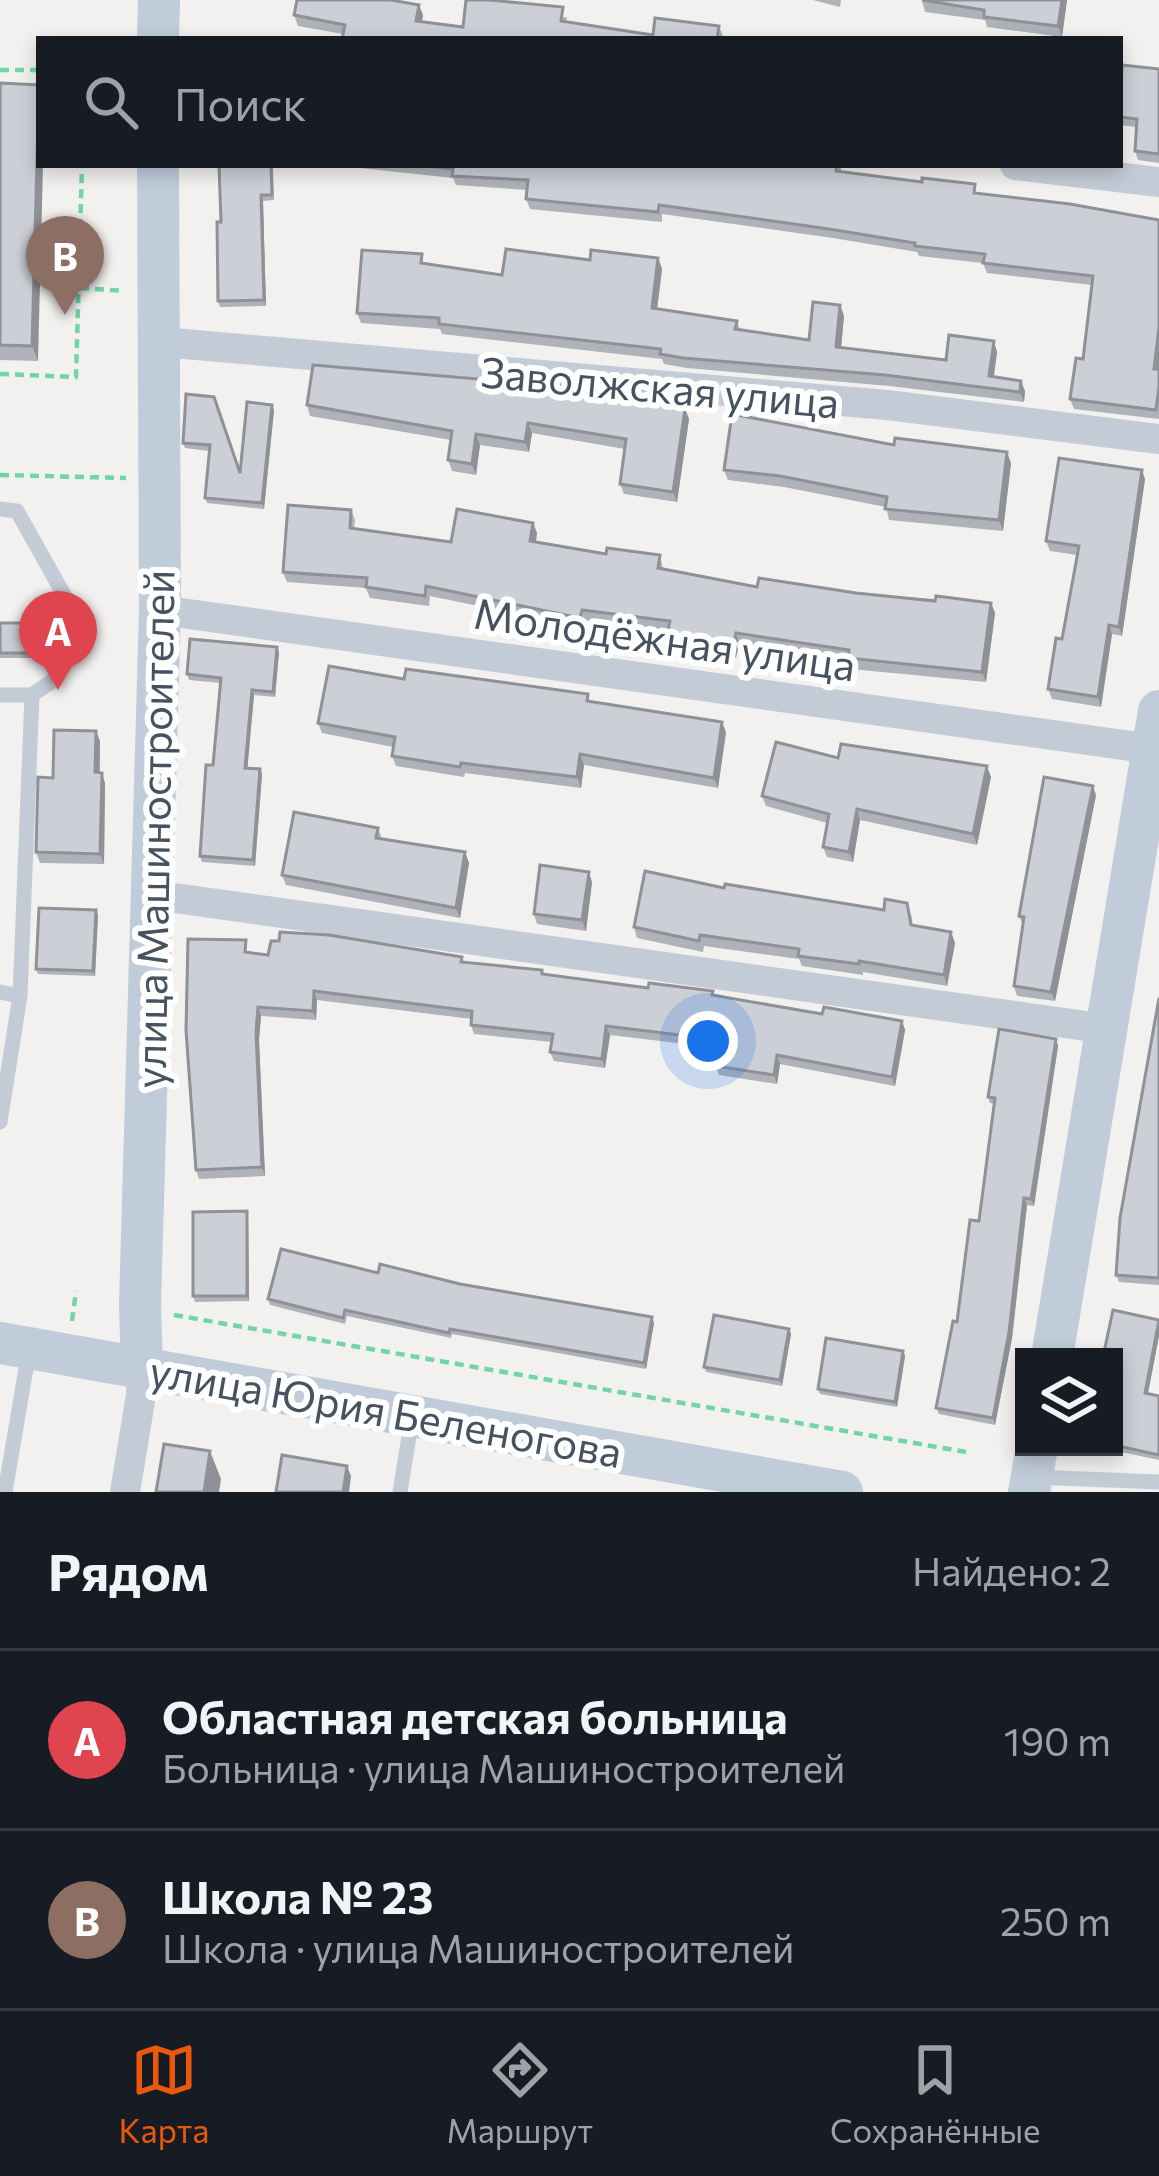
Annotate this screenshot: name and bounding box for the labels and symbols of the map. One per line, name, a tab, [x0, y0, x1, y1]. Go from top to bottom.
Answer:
pin: B	[26, 216, 104, 315]
street label: Заволжская улица	[479, 344, 841, 428]
street label: улица Машиностроителей	[122, 569, 184, 1089]
street label: Молодёжная улица	[471, 585, 859, 691]
pin: A	[19, 591, 97, 690]
your location	[678, 1011, 738, 1071]
street label: улица Юрия Беленогова	[146, 1343, 626, 1477]

